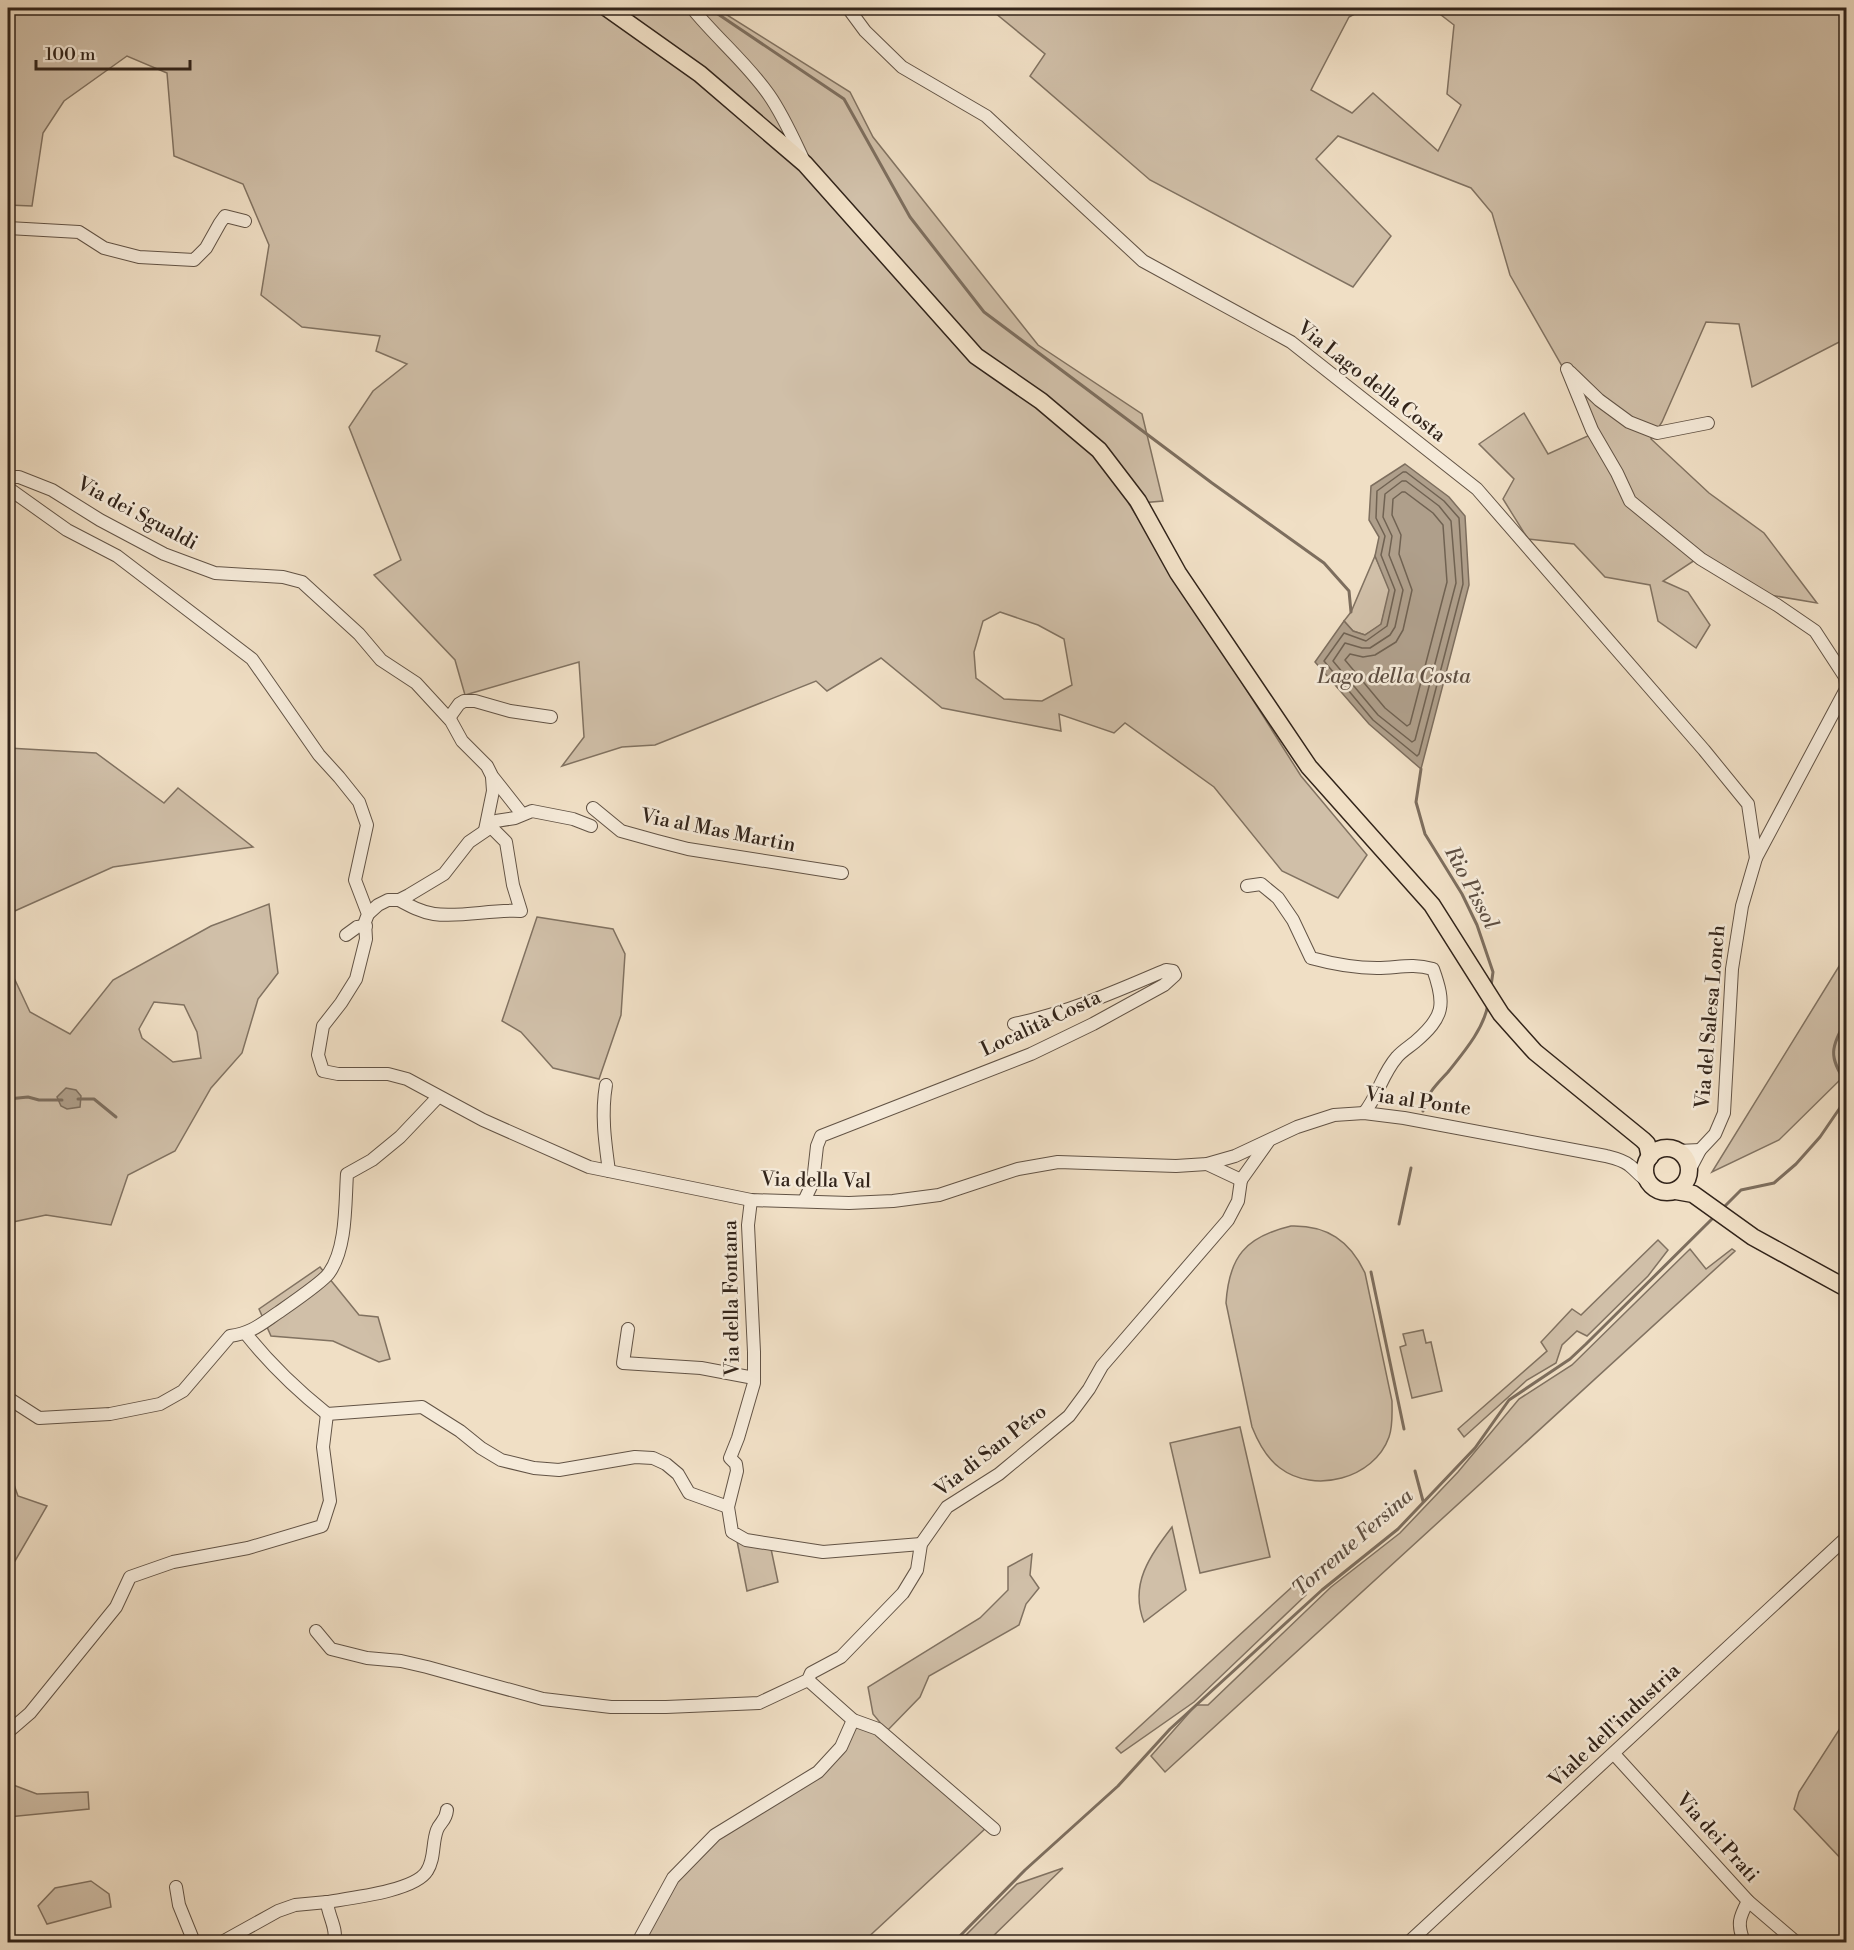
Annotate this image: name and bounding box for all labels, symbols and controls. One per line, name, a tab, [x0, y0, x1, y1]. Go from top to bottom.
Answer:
scale bar	[36, 33, 190, 71]
text: 100 m	[45, 43, 96, 66]
street label: Via Lago della Costa	[1291, 315, 1451, 448]
street label: Via dei Sgualdi	[71, 471, 202, 557]
water label: Lago della Costa	[1316, 664, 1471, 690]
street label: Via al Mas Martin	[637, 804, 798, 858]
water label: Rio Pissol	[1438, 841, 1504, 934]
street label: Via del Salesa Lonch	[1690, 924, 1731, 1111]
street label: Località Costa	[977, 985, 1106, 1063]
street label: Via al Ponte	[1362, 1082, 1473, 1122]
street label: Via della Val	[760, 1168, 871, 1194]
street label: Via della Fontana	[718, 1219, 746, 1377]
street label: Via di San Péro	[929, 1399, 1052, 1503]
water label: Torrente Fersina	[1287, 1483, 1419, 1602]
street label: Viale dell'industria	[1543, 1658, 1687, 1794]
street label: Via dei Prati	[1669, 1787, 1764, 1888]

